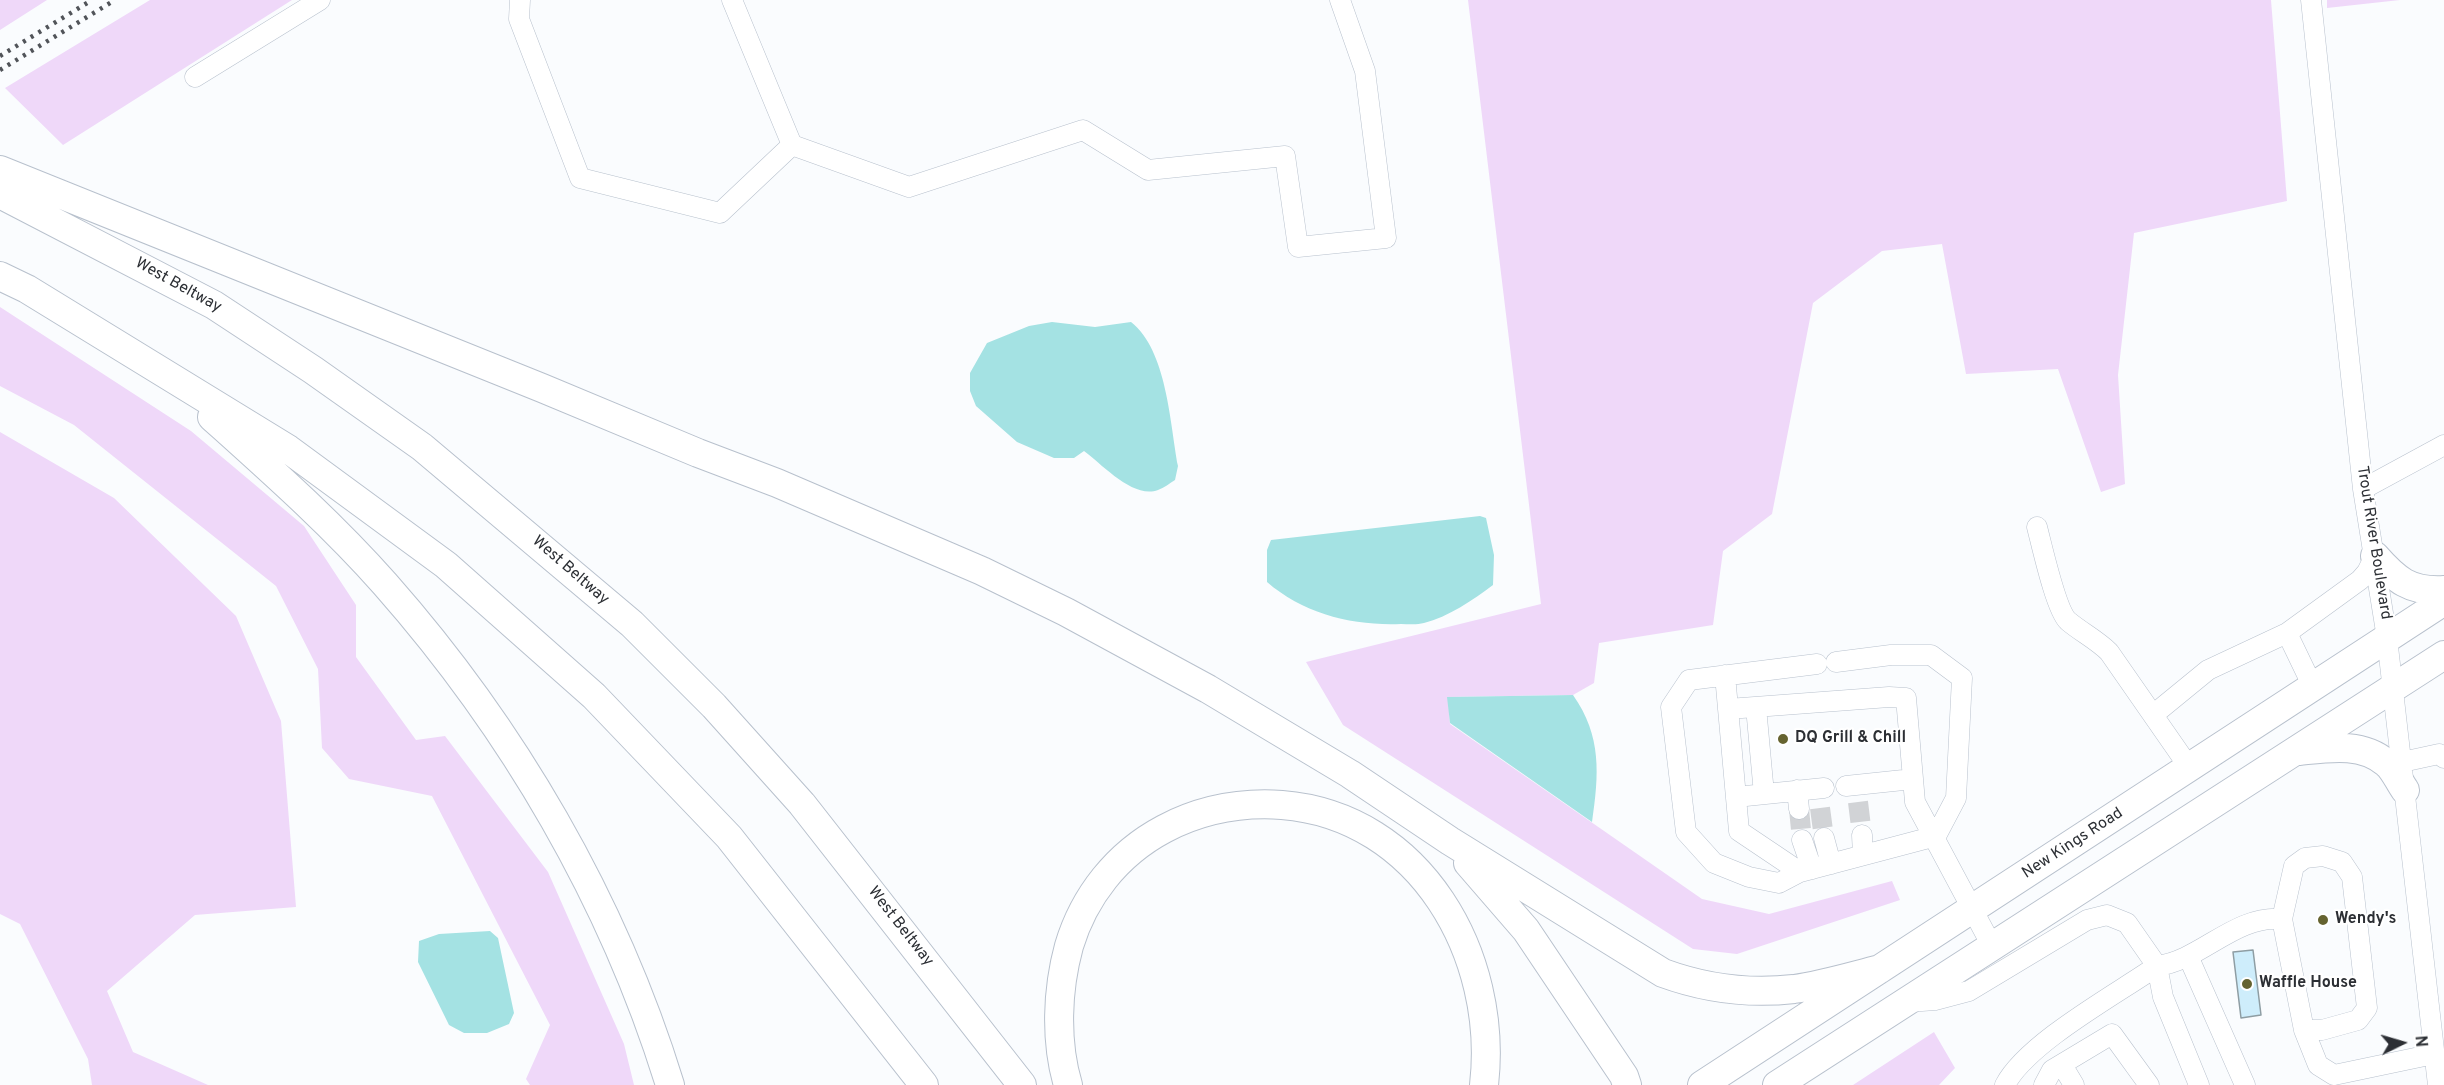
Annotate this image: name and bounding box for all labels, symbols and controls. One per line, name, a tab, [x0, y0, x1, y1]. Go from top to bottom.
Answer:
street label: West Beltway	[131, 254, 225, 318]
street label: Trout River Boulevard	[2351, 465, 2395, 621]
street label: West Beltway	[527, 532, 613, 610]
place label: DQ Grill & Chill	[1795, 729, 1906, 749]
marker: DQ Grill & Chill	[1776, 732, 1790, 746]
street label: New Kings Road	[2019, 804, 2127, 884]
street label: West Beltway	[863, 883, 937, 971]
place label: Wendy's	[2335, 910, 2396, 930]
marker: Wendy's	[2316, 913, 2330, 927]
place label: Waffle House	[2259, 974, 2357, 994]
marker: Waffle House	[2240, 977, 2254, 991]
north arrow	[2372, 1013, 2432, 1073]
text: N	[2409, 1035, 2430, 1048]

